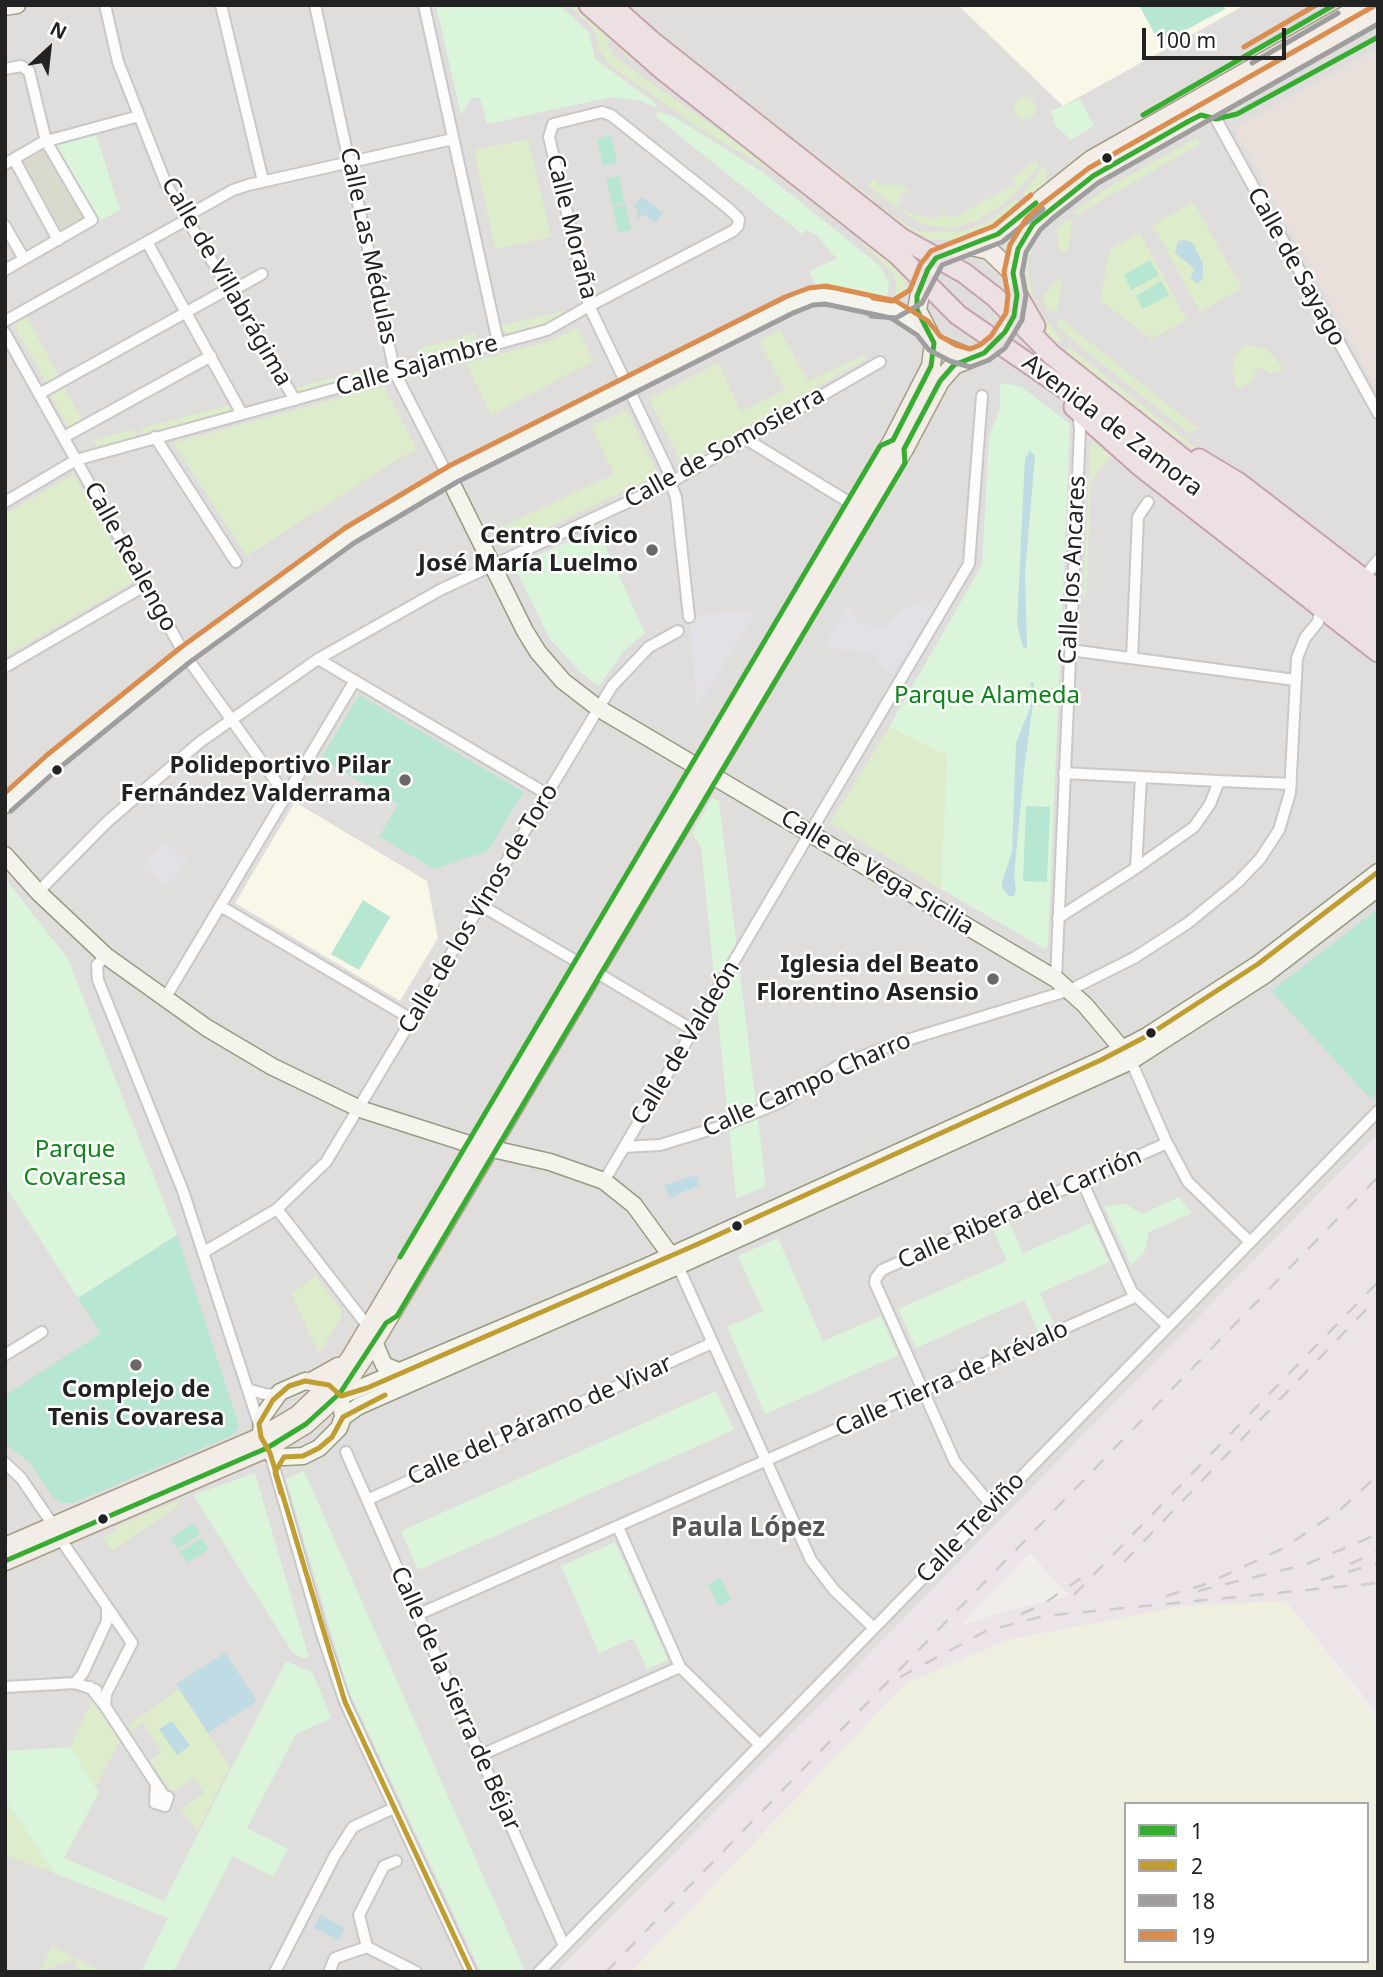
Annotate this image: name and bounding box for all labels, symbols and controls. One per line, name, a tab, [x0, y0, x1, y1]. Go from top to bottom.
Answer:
north arrow	[14, 14, 84, 84]
scale bar	[1145, 14, 1288, 58]
text: N	[46, 15, 71, 45]
text: 100 m	[1155, 26, 1216, 54]
street label: Calle Las Médulas	[333, 145, 403, 347]
unlabelled marker	[1100, 151, 1114, 165]
street label: Calle Moraña	[539, 152, 603, 302]
street label: Calle de Villabrágima	[154, 172, 298, 392]
street label: Calle de Sayago	[1241, 183, 1351, 351]
street label: Calle Sajambre	[333, 329, 501, 403]
street label: Avenida de Zamora	[1016, 349, 1208, 503]
street label: Calle de Somosierra	[620, 381, 830, 515]
street label: Calle los Ancares	[1054, 475, 1092, 665]
street label: Calle Realengo	[77, 477, 183, 637]
place label: Centro Cívico José María Luelmo	[418, 522, 638, 578]
marker: Centro Cívico José María Luelmo	[644, 542, 660, 558]
park label: Parque Alameda	[894, 682, 1080, 710]
place label: Polideportivo Pilar Fernández Valderrama	[121, 752, 391, 808]
unlabelled marker	[50, 763, 64, 777]
marker: Polideportivo Pilar Fernández Valderrama	[397, 772, 413, 788]
street label: Calle de los Vinos de Toro	[393, 779, 565, 1039]
street label: Calle de Vega Sicilia	[775, 804, 979, 942]
place label: Iglesia del Beato Florentino Asensio	[756, 951, 979, 1007]
street label: Calle de Valdeón	[626, 956, 746, 1130]
marker: Iglesia del Beato Florentino Asensio	[985, 971, 1001, 987]
street label: Calle Campo Charro	[699, 1026, 915, 1144]
unlabelled marker	[1144, 1026, 1158, 1040]
park label: Parque Covaresa	[24, 1136, 126, 1192]
street label: Calle Ribera del Carrión	[894, 1142, 1146, 1276]
unlabelled marker	[730, 1219, 744, 1233]
street label: Calle Tierra de Arévalo	[831, 1315, 1073, 1443]
street label: Calle del Páramo de Vivar	[403, 1350, 677, 1492]
marker: Complejo de Tenis Covaresa	[128, 1357, 144, 1373]
place label: Complejo de Tenis Covaresa	[48, 1376, 224, 1432]
street label: Calle Treviño	[911, 1467, 1031, 1589]
unlabelled marker	[96, 1512, 110, 1526]
district label: Paula López	[671, 1513, 825, 1545]
street label: Calle de la Sierra de Béjar	[384, 1562, 526, 1836]
legend	[1124, 1802, 1369, 1963]
text: 1	[1191, 1817, 1203, 1845]
text: 2	[1191, 1852, 1203, 1880]
text: 18	[1191, 1887, 1215, 1915]
text: 19	[1191, 1922, 1215, 1950]

